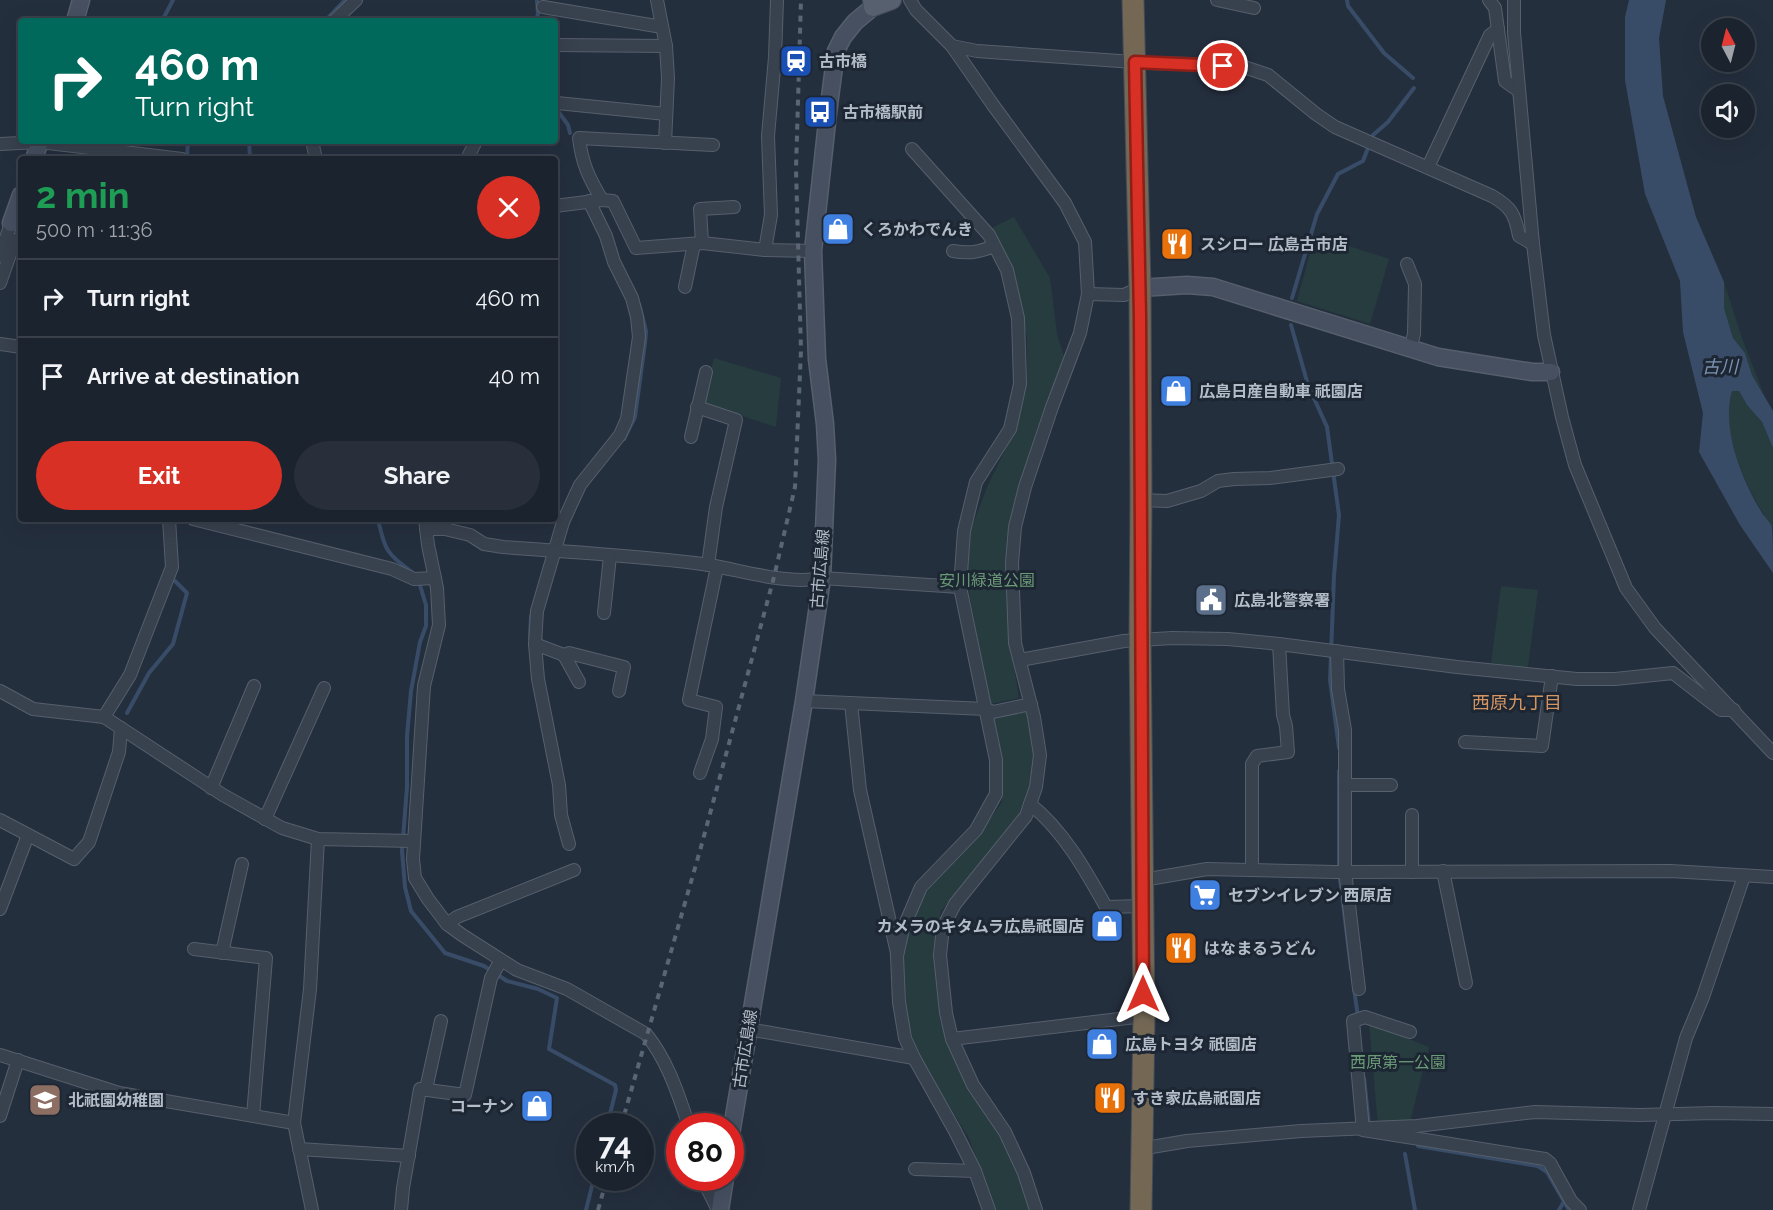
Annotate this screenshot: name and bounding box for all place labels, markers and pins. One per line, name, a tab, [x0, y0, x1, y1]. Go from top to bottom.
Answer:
pin	[1197, 40, 1248, 91]
station icon: 古市橋	[778, 43, 814, 79]
place label: 古市橋	[819, 52, 867, 71]
bus stop icon: 古市橋駅前	[802, 94, 838, 130]
place label: 古市橋駅前	[843, 103, 923, 122]
shop icon: くろかわでんき	[820, 211, 856, 247]
place label: くろかわでんき	[861, 220, 973, 239]
restaurant icon: スシロー 広島古市店	[1159, 226, 1195, 262]
place label: スシロー 広島古市店	[1200, 235, 1348, 254]
shop icon: 広島日産自動車 祇園店	[1158, 373, 1194, 409]
place label: 広島日産自動車 祇園店	[1199, 382, 1363, 401]
public building icon: 広島北警察署	[1193, 582, 1229, 618]
place label: 広島北警察署	[1234, 591, 1330, 610]
supermarket icon: セブンイレブン 西原店	[1187, 877, 1223, 913]
place label: セブンイレブン 西原店	[1228, 886, 1392, 905]
shop icon: カメラのキタムラ広島祇園店	[1089, 908, 1125, 944]
place label: カメラのキタムラ広島祇園店	[877, 917, 1084, 936]
restaurant icon: はなまるうどん	[1163, 930, 1199, 966]
place label: はなまるうどん	[1204, 939, 1316, 958]
shop icon: 広島トヨタ 祇園店	[1084, 1026, 1120, 1062]
place label: 広島トヨタ 祇園店	[1125, 1035, 1257, 1054]
restaurant icon: すき家広島祇園店	[1092, 1080, 1128, 1116]
school or university icon: 北祇園幼稚園	[27, 1082, 63, 1118]
shop icon: コーナン	[519, 1088, 555, 1124]
place label: すき家広島祇園店	[1133, 1089, 1261, 1108]
place label: 北祇園幼稚園	[68, 1091, 164, 1110]
place label: コーナン	[450, 1097, 514, 1116]

